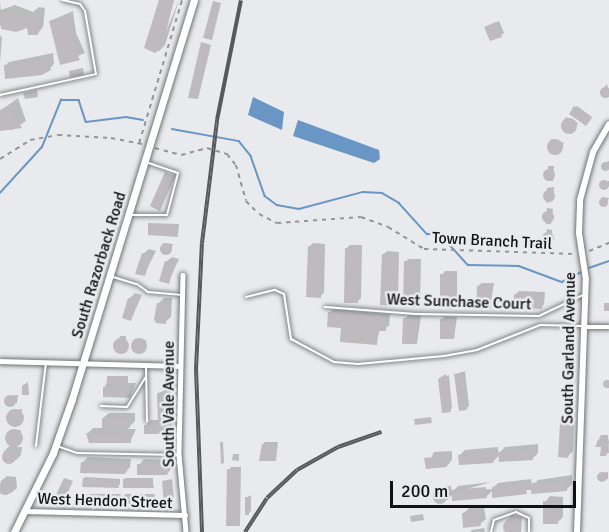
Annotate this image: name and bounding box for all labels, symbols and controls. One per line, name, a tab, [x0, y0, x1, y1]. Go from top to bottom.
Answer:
street label: South Razorback Road	[68, 189, 130, 341]
street label: Town Branch Trail	[431, 228, 553, 254]
street label: South Garland Avenue	[558, 272, 580, 424]
street label: West Sunchase Court	[386, 290, 532, 314]
street label: South Vale Avenue	[159, 341, 179, 467]
scale bar	[393, 469, 579, 507]
text: 200 m	[401, 480, 448, 502]
street label: West Hendon Street	[37, 489, 173, 513]

